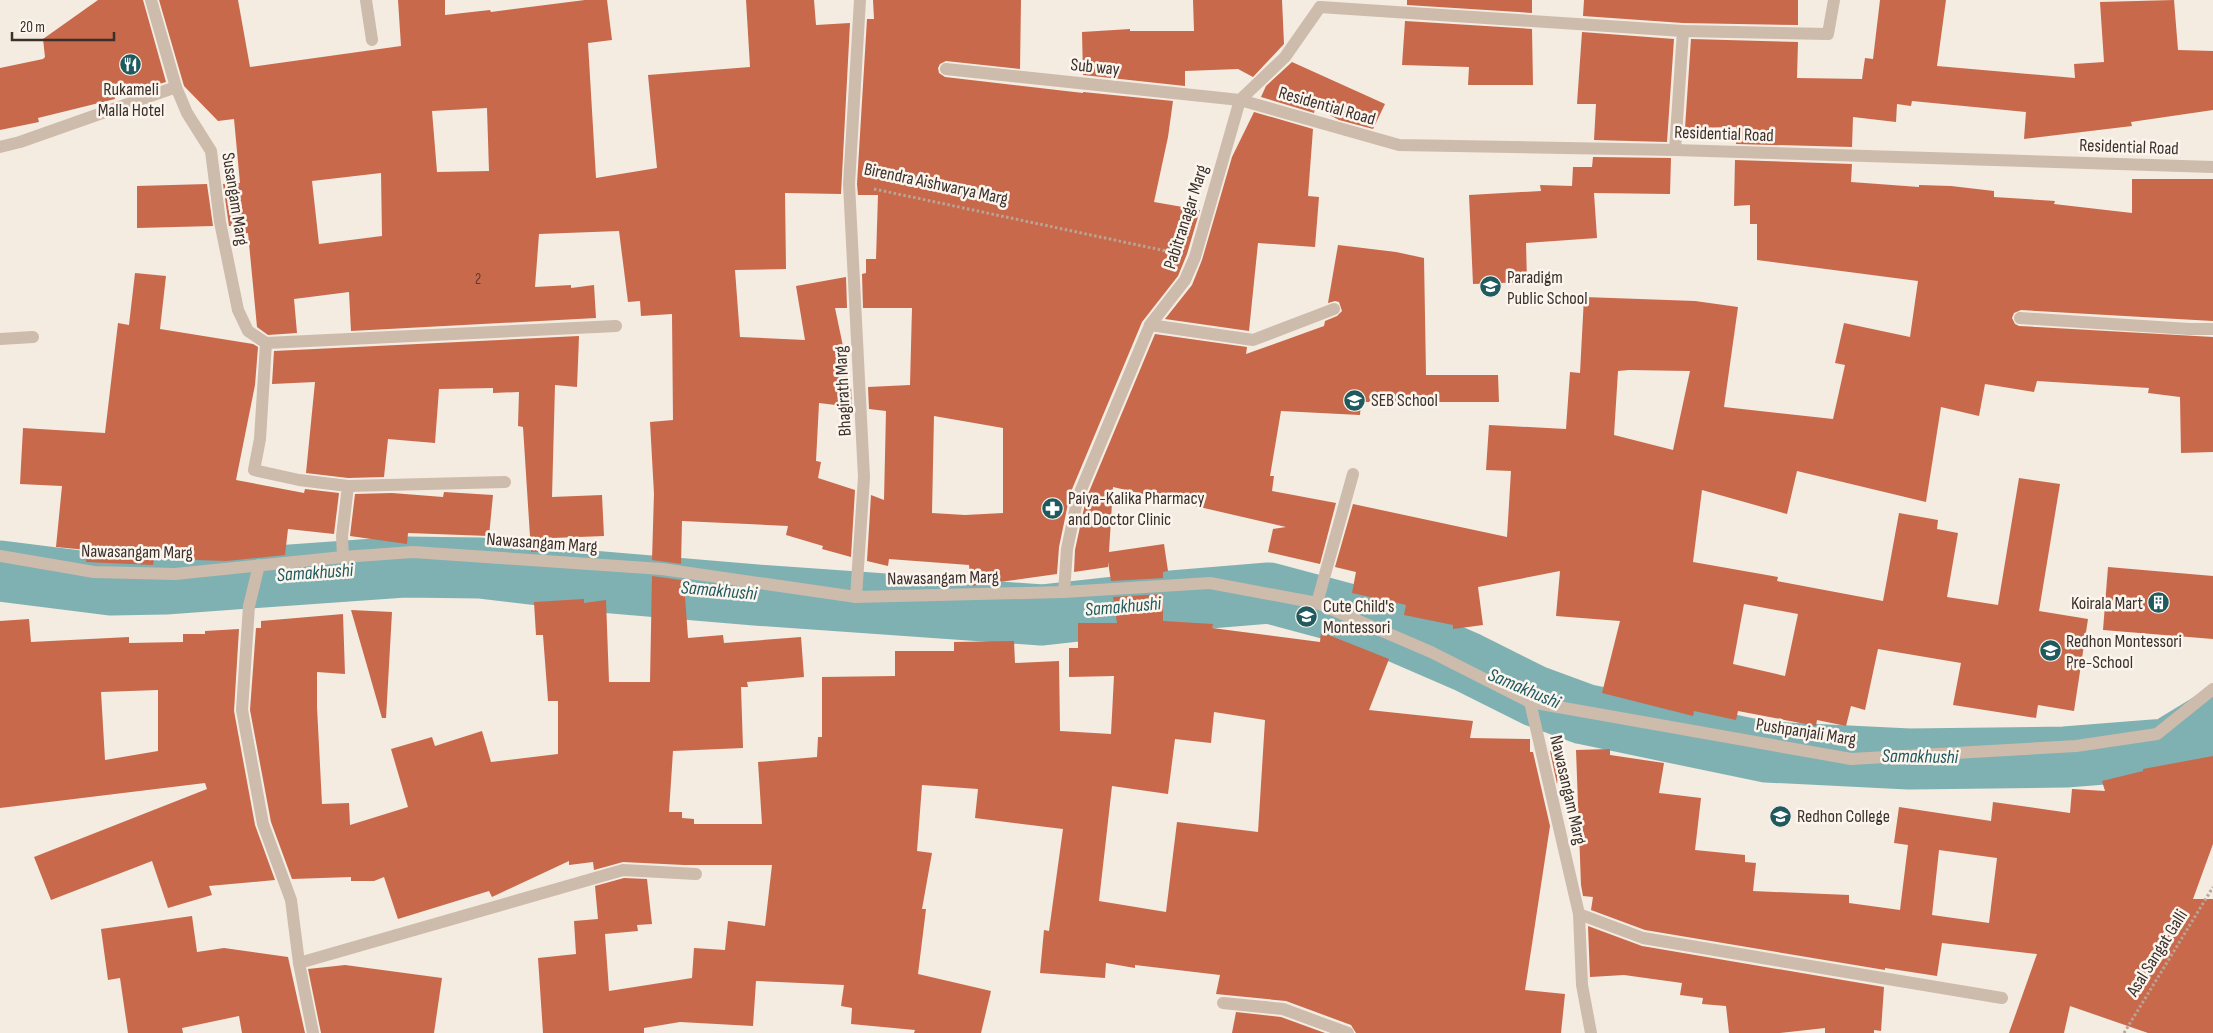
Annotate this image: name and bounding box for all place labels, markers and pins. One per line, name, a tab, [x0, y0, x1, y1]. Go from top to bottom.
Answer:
restaurant icon: Rukameli Malla Hotel	[119, 52, 143, 76]
place label: Rukameli Malla Hotel	[98, 79, 164, 121]
place label: Paradigm Public School	[1507, 267, 1588, 309]
school or university icon: Paradigm Public School	[1479, 275, 1503, 299]
school or university icon: SEB School	[1343, 388, 1367, 412]
place label: SEB School	[1371, 390, 1438, 411]
place label: Paiya-Kalika Pharmacy and Doctor Clinic	[1068, 488, 1205, 530]
pharmacy icon: Paiya-Kalika Pharmacy and Doctor Clinic	[1040, 496, 1064, 520]
building icon: Koirala Mart	[2147, 591, 2171, 615]
place label: Koirala Mart	[2071, 593, 2144, 614]
place label: Cute Child's Montessori	[1323, 596, 1395, 638]
school or university icon: Cute Child's Montessori	[1295, 604, 1319, 628]
place label: Redhon Montessori Pre-School	[2066, 631, 2182, 673]
school or university icon: Redhon Montessori Pre-School	[2038, 639, 2062, 663]
school or university icon: Redhon College	[1769, 804, 1793, 828]
place label: Redhon College	[1797, 806, 1890, 827]

